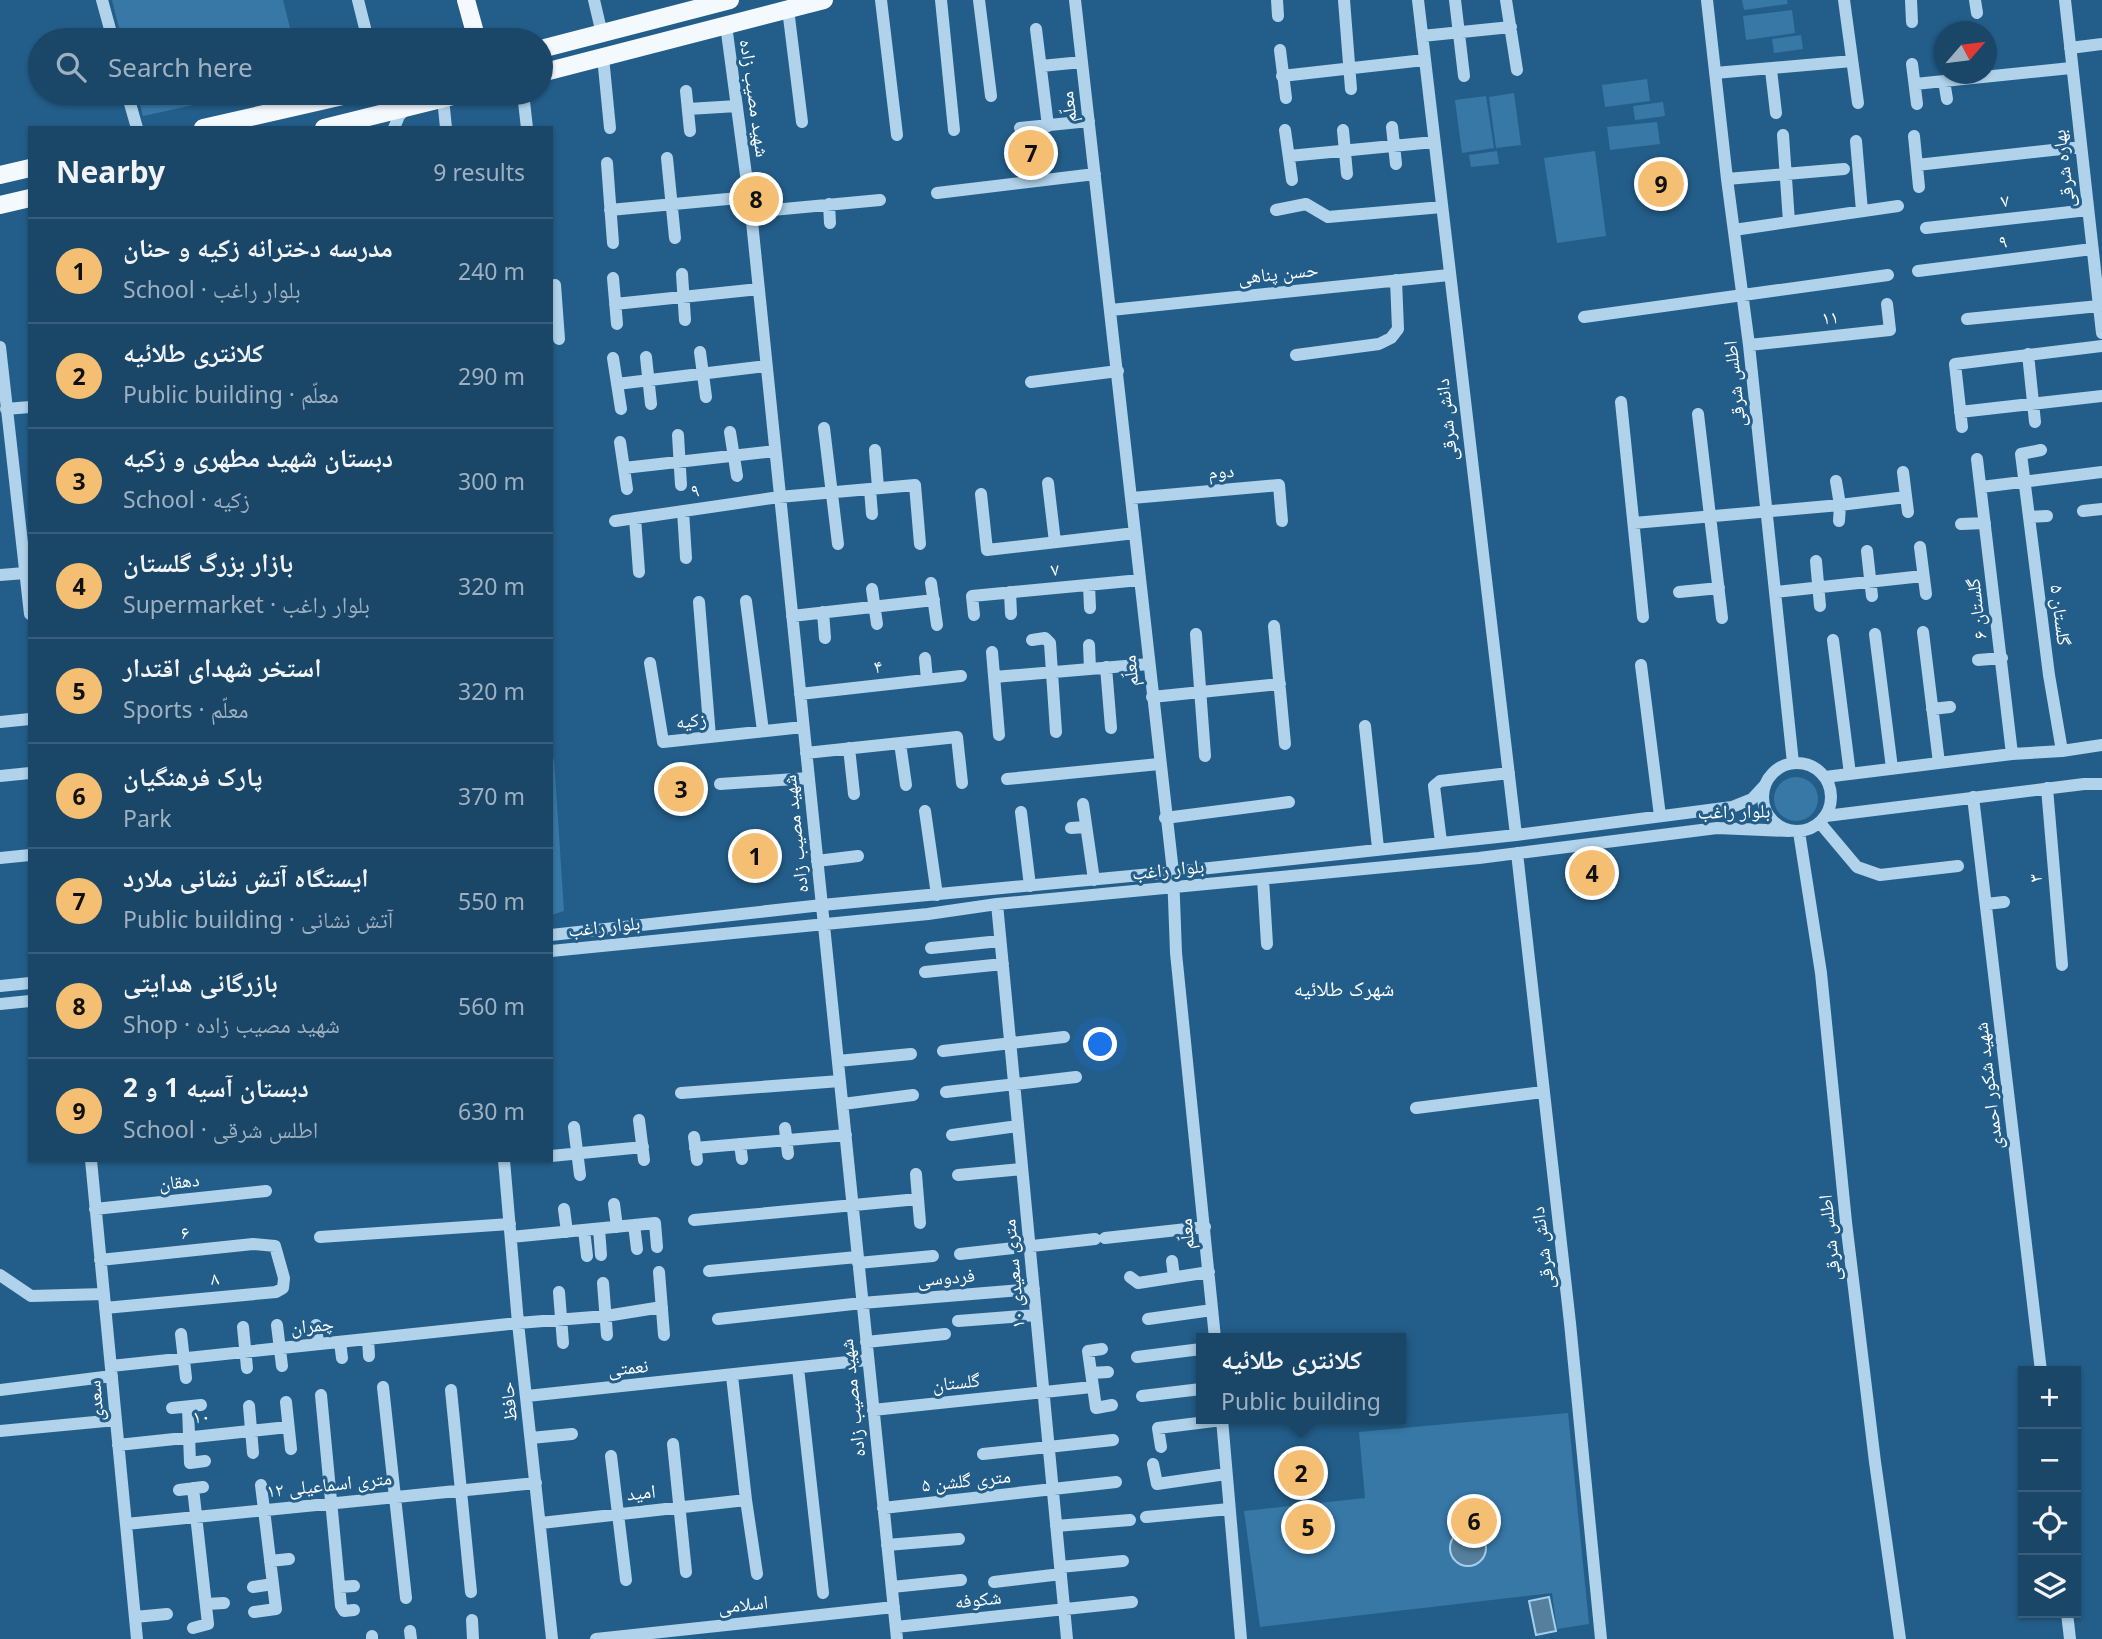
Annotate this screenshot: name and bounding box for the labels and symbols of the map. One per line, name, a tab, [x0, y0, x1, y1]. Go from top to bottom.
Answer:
north arrow	[1934, 21, 1997, 84]
street label: شهید مصیب زاده	[734, 37, 776, 159]
street label: معلّم	[1053, 90, 1083, 124]
pin: 7	[1008, 127, 1054, 179]
street label: بهاره شرقی	[2045, 128, 2081, 210]
pin: 9	[1638, 158, 1684, 210]
pin: 8	[733, 173, 779, 225]
street label: ۷	[1999, 187, 2011, 213]
street label: ۹	[1997, 228, 2009, 254]
street label: حسن پناهی	[1237, 256, 1319, 290]
street label: ۱۱	[1820, 303, 1840, 331]
street label: اطلس شرقی	[1717, 339, 1751, 429]
street label: دانش شرقی	[1429, 377, 1463, 463]
street label: دوم	[1207, 457, 1235, 486]
street label: ۹	[689, 477, 701, 503]
street label: ۷	[1050, 556, 1061, 582]
street label: گلستان ۶	[1959, 577, 1993, 641]
street label: گلستان ۵	[2044, 583, 2078, 647]
street label: ۴	[872, 653, 884, 679]
street label: معلّم	[1115, 654, 1145, 688]
street label: زکیه	[674, 705, 708, 735]
pin: 3	[658, 763, 704, 815]
street label: شهید مصیب زاده	[776, 774, 814, 894]
street label: بلوار راغب	[1698, 797, 1770, 825]
pin: 1	[732, 830, 778, 882]
pin: 4	[1569, 847, 1615, 899]
street label: بلوار راغب	[1131, 852, 1205, 886]
street label: ۳	[2022, 873, 2048, 883]
street label: بلوار راغب	[567, 909, 641, 943]
district label: شهرک طلائیه	[1294, 974, 1394, 1002]
street label: شهید شکور احمدی	[1967, 1021, 2009, 1151]
your location	[1083, 1027, 1117, 1061]
street label: دهقان	[157, 1166, 201, 1196]
street label: اطلس شرقی	[1812, 1193, 1846, 1283]
street label: دانش شرقی	[1524, 1205, 1560, 1291]
street label: معلّم	[1172, 1217, 1200, 1251]
street label: ۱۰ متری سعیدی	[995, 1218, 1031, 1330]
street label: ۶	[179, 1219, 191, 1245]
street label: فردوسی	[916, 1262, 976, 1292]
street label: ۸	[210, 1265, 221, 1291]
street label: چمران	[289, 1310, 335, 1340]
street label: شهید مصیب زاده	[833, 1338, 871, 1458]
street label: نعمتی	[606, 1352, 650, 1382]
street label: گلستان	[931, 1367, 981, 1397]
street label: سعدی	[80, 1379, 110, 1423]
street label: حافظ	[493, 1381, 523, 1423]
street label: ۱۰	[191, 1402, 211, 1430]
pin: 2	[1278, 1447, 1324, 1499]
street label: ۵ متری گلشن	[920, 1462, 1012, 1498]
street label: ۱۲ متری اسماعیلی	[265, 1465, 393, 1503]
street label: امید	[625, 1478, 657, 1506]
pin: 6	[1451, 1495, 1497, 1547]
pin: 5	[1285, 1501, 1331, 1553]
street label: شکوفه	[953, 1584, 1003, 1614]
street label: اسلامی	[717, 1588, 769, 1620]

